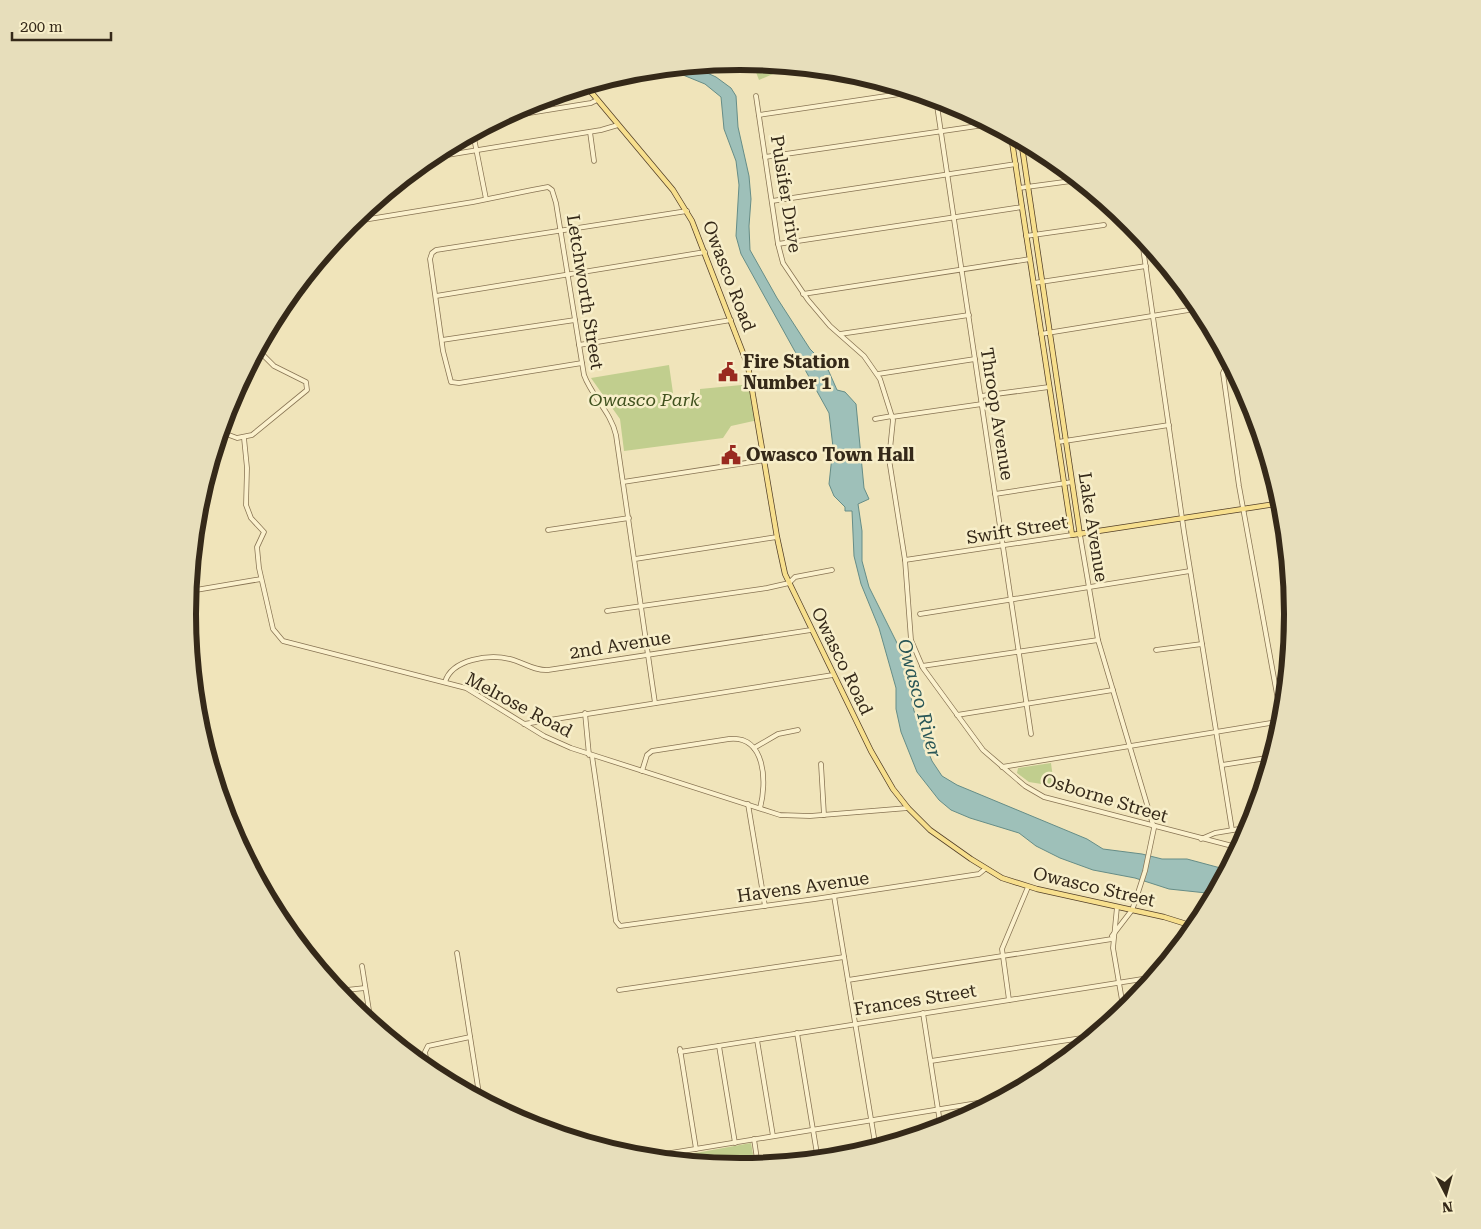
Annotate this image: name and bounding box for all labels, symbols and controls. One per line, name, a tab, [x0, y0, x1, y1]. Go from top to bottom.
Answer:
scale bar	[12, 10, 111, 42]
text: 200 m	[20, 18, 63, 36]
street label: Pulsifer Drive	[767, 134, 806, 254]
street label: Letchworth Street	[563, 213, 608, 371]
street label: Owasco Road	[699, 217, 760, 335]
street label: Throop Avenue	[977, 346, 1018, 482]
place label: Fire Station Number 1	[743, 351, 850, 393]
public building icon: Fire Station Number 1	[717, 361, 739, 383]
park label: Owasco Park	[589, 389, 700, 410]
public building icon: Owasco Town Hall	[720, 444, 742, 466]
place label: Owasco Town Hall	[746, 444, 915, 465]
street label: Lake Avenue	[1074, 471, 1113, 583]
street label: Swift Street	[965, 511, 1069, 548]
street label: Owasco Road	[807, 604, 878, 718]
street label: 2nd Avenue	[568, 626, 672, 663]
water label: Owasco River	[893, 636, 946, 760]
street label: Melrose Road	[462, 668, 576, 742]
street label: Osborne Street	[1040, 768, 1171, 827]
street label: Owasco Street	[1031, 862, 1157, 911]
street label: Havens Avenue	[735, 867, 871, 906]
street label: Frances Street	[852, 979, 978, 1020]
north arrow	[1421, 1169, 1471, 1219]
text: N	[1441, 1198, 1454, 1215]

